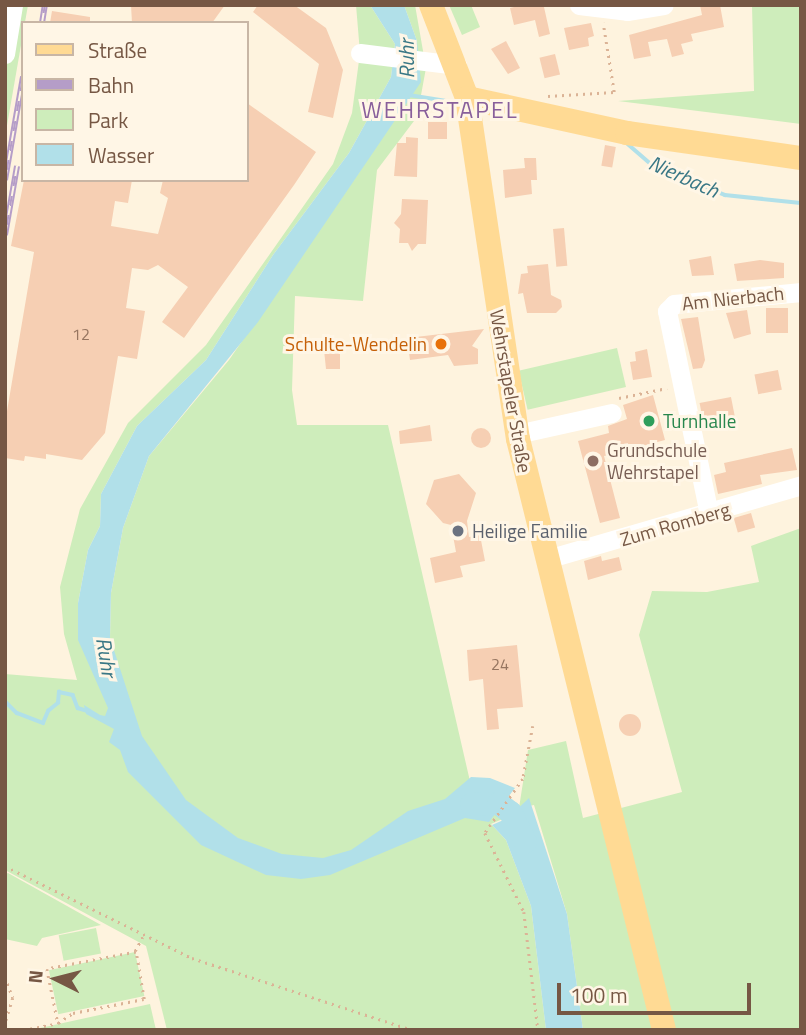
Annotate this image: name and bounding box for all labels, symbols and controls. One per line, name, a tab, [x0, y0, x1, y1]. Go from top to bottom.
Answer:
legend	[21, 21, 248, 182]
text: Straße	[88, 34, 147, 66]
water label: Ruhr	[393, 39, 419, 79]
text: Bahn	[88, 69, 134, 101]
district label: WEHRSTAPEL	[363, 96, 517, 124]
text: Park	[88, 104, 128, 136]
text: Wasser	[88, 139, 154, 171]
water label: Nierbach	[645, 149, 723, 203]
street label: Am Nierbach	[681, 281, 785, 315]
street label: Wehrstapeler Straße	[485, 307, 537, 475]
house number: 12	[72, 324, 90, 344]
place label: Schulte-Wendelin	[285, 333, 427, 355]
marker: Schulte-Wendelin	[433, 336, 449, 352]
place label: Turnhalle	[663, 410, 736, 432]
marker: Turnhalle	[641, 413, 657, 429]
place label: Grundschule Wehrstapel	[607, 439, 707, 483]
marker: Grundschule Wehrstapel	[585, 453, 601, 469]
street label: Zum Romberg	[617, 497, 733, 551]
place label: Heilige Familie	[472, 520, 588, 542]
marker: Heilige Familie	[450, 523, 466, 539]
water label: Ruhr	[91, 636, 123, 678]
house number: 24	[491, 654, 509, 674]
north arrow	[21, 944, 91, 1014]
scale bar	[561, 968, 755, 1012]
text: N	[20, 969, 50, 985]
text: 100 m	[570, 979, 627, 1011]

